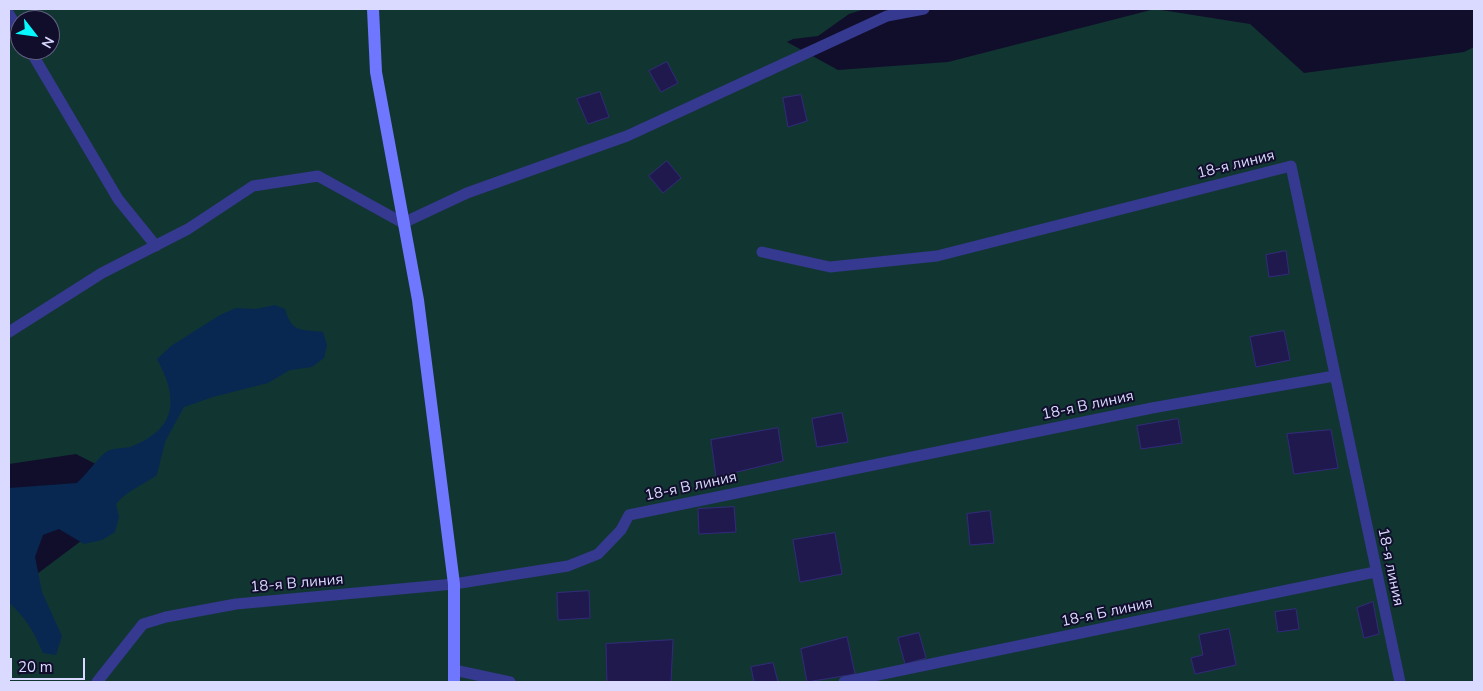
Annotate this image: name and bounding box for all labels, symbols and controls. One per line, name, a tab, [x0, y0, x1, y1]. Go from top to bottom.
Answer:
north arrow	[10, 10, 60, 60]
text: N	[37, 33, 58, 52]
street label: 18-я линия	[1195, 147, 1277, 183]
street label: 18-я В линия	[1040, 387, 1136, 425]
street label: 18-я В линия	[643, 468, 739, 506]
street label: 18-я линия	[1373, 526, 1407, 608]
street label: 18-я В линия	[250, 571, 344, 597]
street label: 18-я Б линия	[1060, 595, 1154, 631]
scale bar	[12, 648, 88, 680]
text: 20 m	[18, 657, 53, 677]

